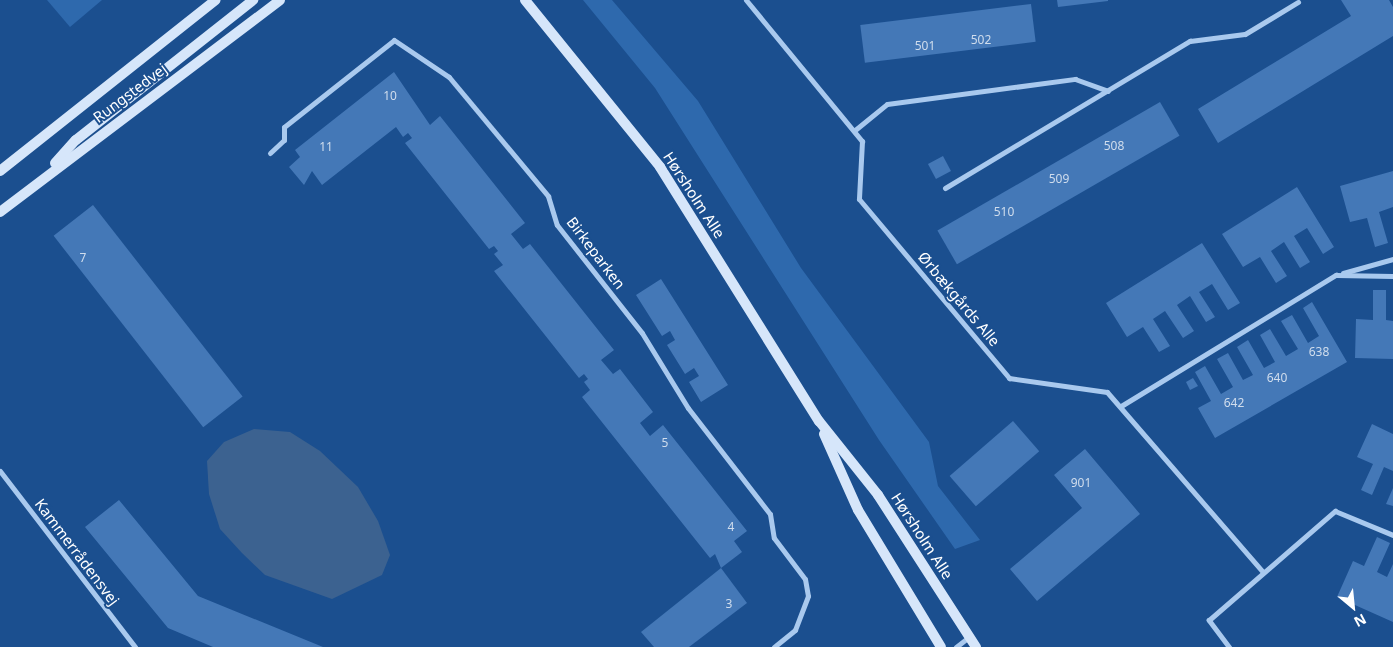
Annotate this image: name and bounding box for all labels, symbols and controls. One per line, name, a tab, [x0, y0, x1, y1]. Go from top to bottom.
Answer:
house number: 502	[971, 33, 991, 47]
house number: 501	[915, 39, 935, 53]
street label: Rungstedvej	[90, 60, 170, 126]
house number: 10	[383, 89, 397, 103]
house number: 508	[1104, 139, 1124, 153]
house number: 11	[319, 140, 333, 154]
street label: Hørsholm Alle	[659, 148, 729, 242]
house number: 509	[1049, 172, 1069, 186]
house number: 510	[994, 205, 1014, 219]
street label: Birkeparken	[563, 213, 629, 293]
street label: Ørbækgårds Alle	[914, 248, 1004, 350]
house number: 7	[80, 251, 86, 265]
house number: 638	[1309, 345, 1329, 359]
house number: 640	[1267, 371, 1287, 385]
house number: 642	[1224, 396, 1244, 410]
house number: 5	[662, 436, 668, 450]
house number: 901	[1071, 476, 1091, 490]
street label: Hørsholm Alle	[887, 489, 957, 583]
street label: Kammerrådensvej	[31, 495, 123, 609]
house number: 4	[728, 520, 734, 534]
north arrow	[1328, 582, 1378, 632]
house number: 3	[726, 597, 732, 611]
text: N	[1351, 610, 1370, 632]

